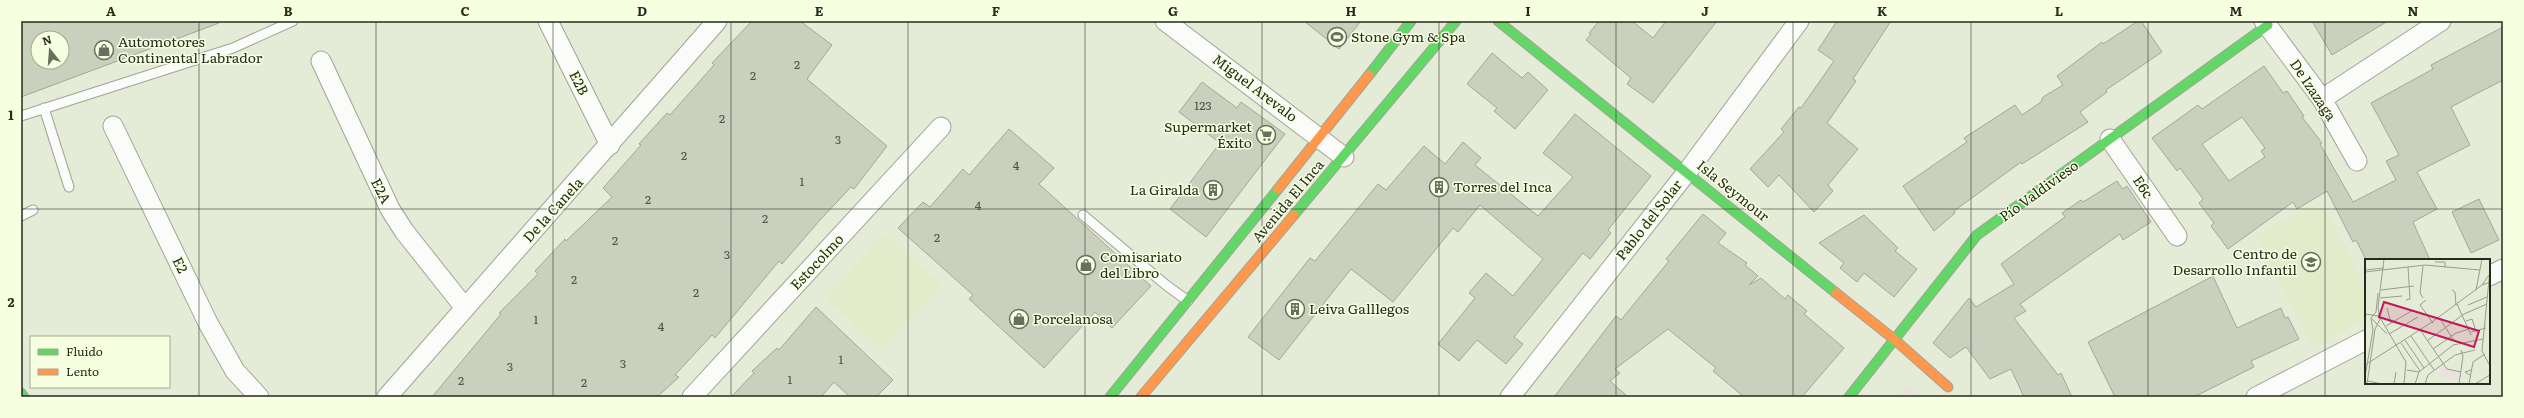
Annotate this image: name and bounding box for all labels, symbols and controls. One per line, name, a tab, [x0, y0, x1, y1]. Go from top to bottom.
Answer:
text: A	[106, 1, 116, 20]
text: B	[284, 1, 293, 20]
text: C	[460, 1, 470, 20]
text: D	[637, 1, 647, 20]
text: E	[815, 1, 824, 20]
text: F	[992, 1, 1000, 20]
text: G	[1168, 1, 1178, 20]
text: H	[1346, 1, 1357, 20]
text: I	[1525, 1, 1531, 20]
text: J	[1701, 1, 1709, 20]
text: K	[1877, 1, 1888, 20]
text: L	[2055, 1, 2063, 20]
text: M	[2230, 1, 2243, 20]
text: N	[2408, 1, 2419, 20]
sports icon: Stone Gym & Spa	[1326, 26, 1348, 48]
place label: Stone Gym & Spa	[1351, 26, 1466, 46]
north arrow	[30, 30, 70, 70]
text: N	[40, 30, 54, 48]
place label: Automotores Continental Labrador	[118, 31, 263, 67]
shop icon: Automotores Continental Labrador	[93, 39, 115, 61]
street label: Miguel Arevalo	[1209, 49, 1302, 126]
house number: 2	[794, 55, 800, 73]
street label: De Izazaga	[2286, 55, 2342, 125]
house number: 2	[750, 66, 756, 84]
street label: E2B	[565, 67, 595, 98]
house number: 123	[1194, 96, 1212, 114]
text: 1	[8, 105, 14, 124]
house number: 2	[719, 109, 725, 127]
place label: Supermarket Éxito	[1164, 116, 1252, 152]
supermarket icon: Supermarket Éxito	[1255, 124, 1277, 146]
house number: 3	[835, 130, 841, 148]
house number: 2	[681, 146, 687, 164]
street label: Avenida El Inca	[1247, 154, 1328, 246]
street label: Isla Seymour	[1693, 155, 1774, 226]
street label: Pío Valdivieso	[1995, 155, 2082, 226]
house number: 4	[1013, 156, 1020, 174]
street label: E6c	[2129, 171, 2159, 202]
street label: De la Canela	[518, 172, 587, 246]
house number: 1	[800, 172, 805, 190]
street label: E2A	[367, 174, 397, 207]
street label: Pablo del Solar	[1610, 175, 1686, 264]
building icon: Torres del Inca	[1428, 176, 1450, 198]
place label: Torres del Inca	[1453, 176, 1553, 196]
place label: La Giralda	[1130, 179, 1199, 199]
building icon: La Giralda	[1202, 179, 1224, 201]
house number: 2	[645, 190, 651, 208]
house number: 4	[975, 196, 982, 214]
house number: 2	[762, 209, 768, 227]
house number: 2	[934, 228, 940, 246]
street label: Estocolmo	[785, 229, 848, 294]
house number: 2	[612, 231, 618, 249]
place label: Centro de Desarrollo Infantil	[2173, 243, 2297, 279]
house number: 3	[724, 245, 730, 263]
place label: Comisariato del Libro	[1100, 246, 1182, 282]
school or university icon: Centro de Desarrollo Infantil	[2300, 251, 2322, 273]
street label: E2	[168, 253, 193, 276]
shop icon: Comisariato del Libro	[1075, 254, 1097, 276]
inset map	[2365, 259, 2490, 384]
house number: 2	[571, 270, 577, 288]
house number: 2	[693, 283, 699, 301]
text: 2	[8, 292, 15, 311]
building icon: Leiva Galllegos	[1284, 298, 1306, 320]
place label: Leiva Galllegos	[1309, 298, 1409, 318]
shop icon: Porcelanosa	[1008, 308, 1030, 330]
place label: Porcelanosa	[1033, 308, 1114, 328]
house number: 1	[534, 310, 539, 328]
house number: 4	[658, 317, 665, 335]
legend	[30, 336, 170, 388]
text: Fluido	[66, 342, 103, 360]
house number: 1	[839, 350, 844, 368]
house number: 3	[620, 354, 626, 372]
house number: 3	[507, 357, 513, 375]
text: Lento	[66, 362, 99, 380]
house number: 1	[788, 370, 793, 388]
house number: 2	[458, 371, 464, 389]
house number: 2	[581, 373, 587, 391]

